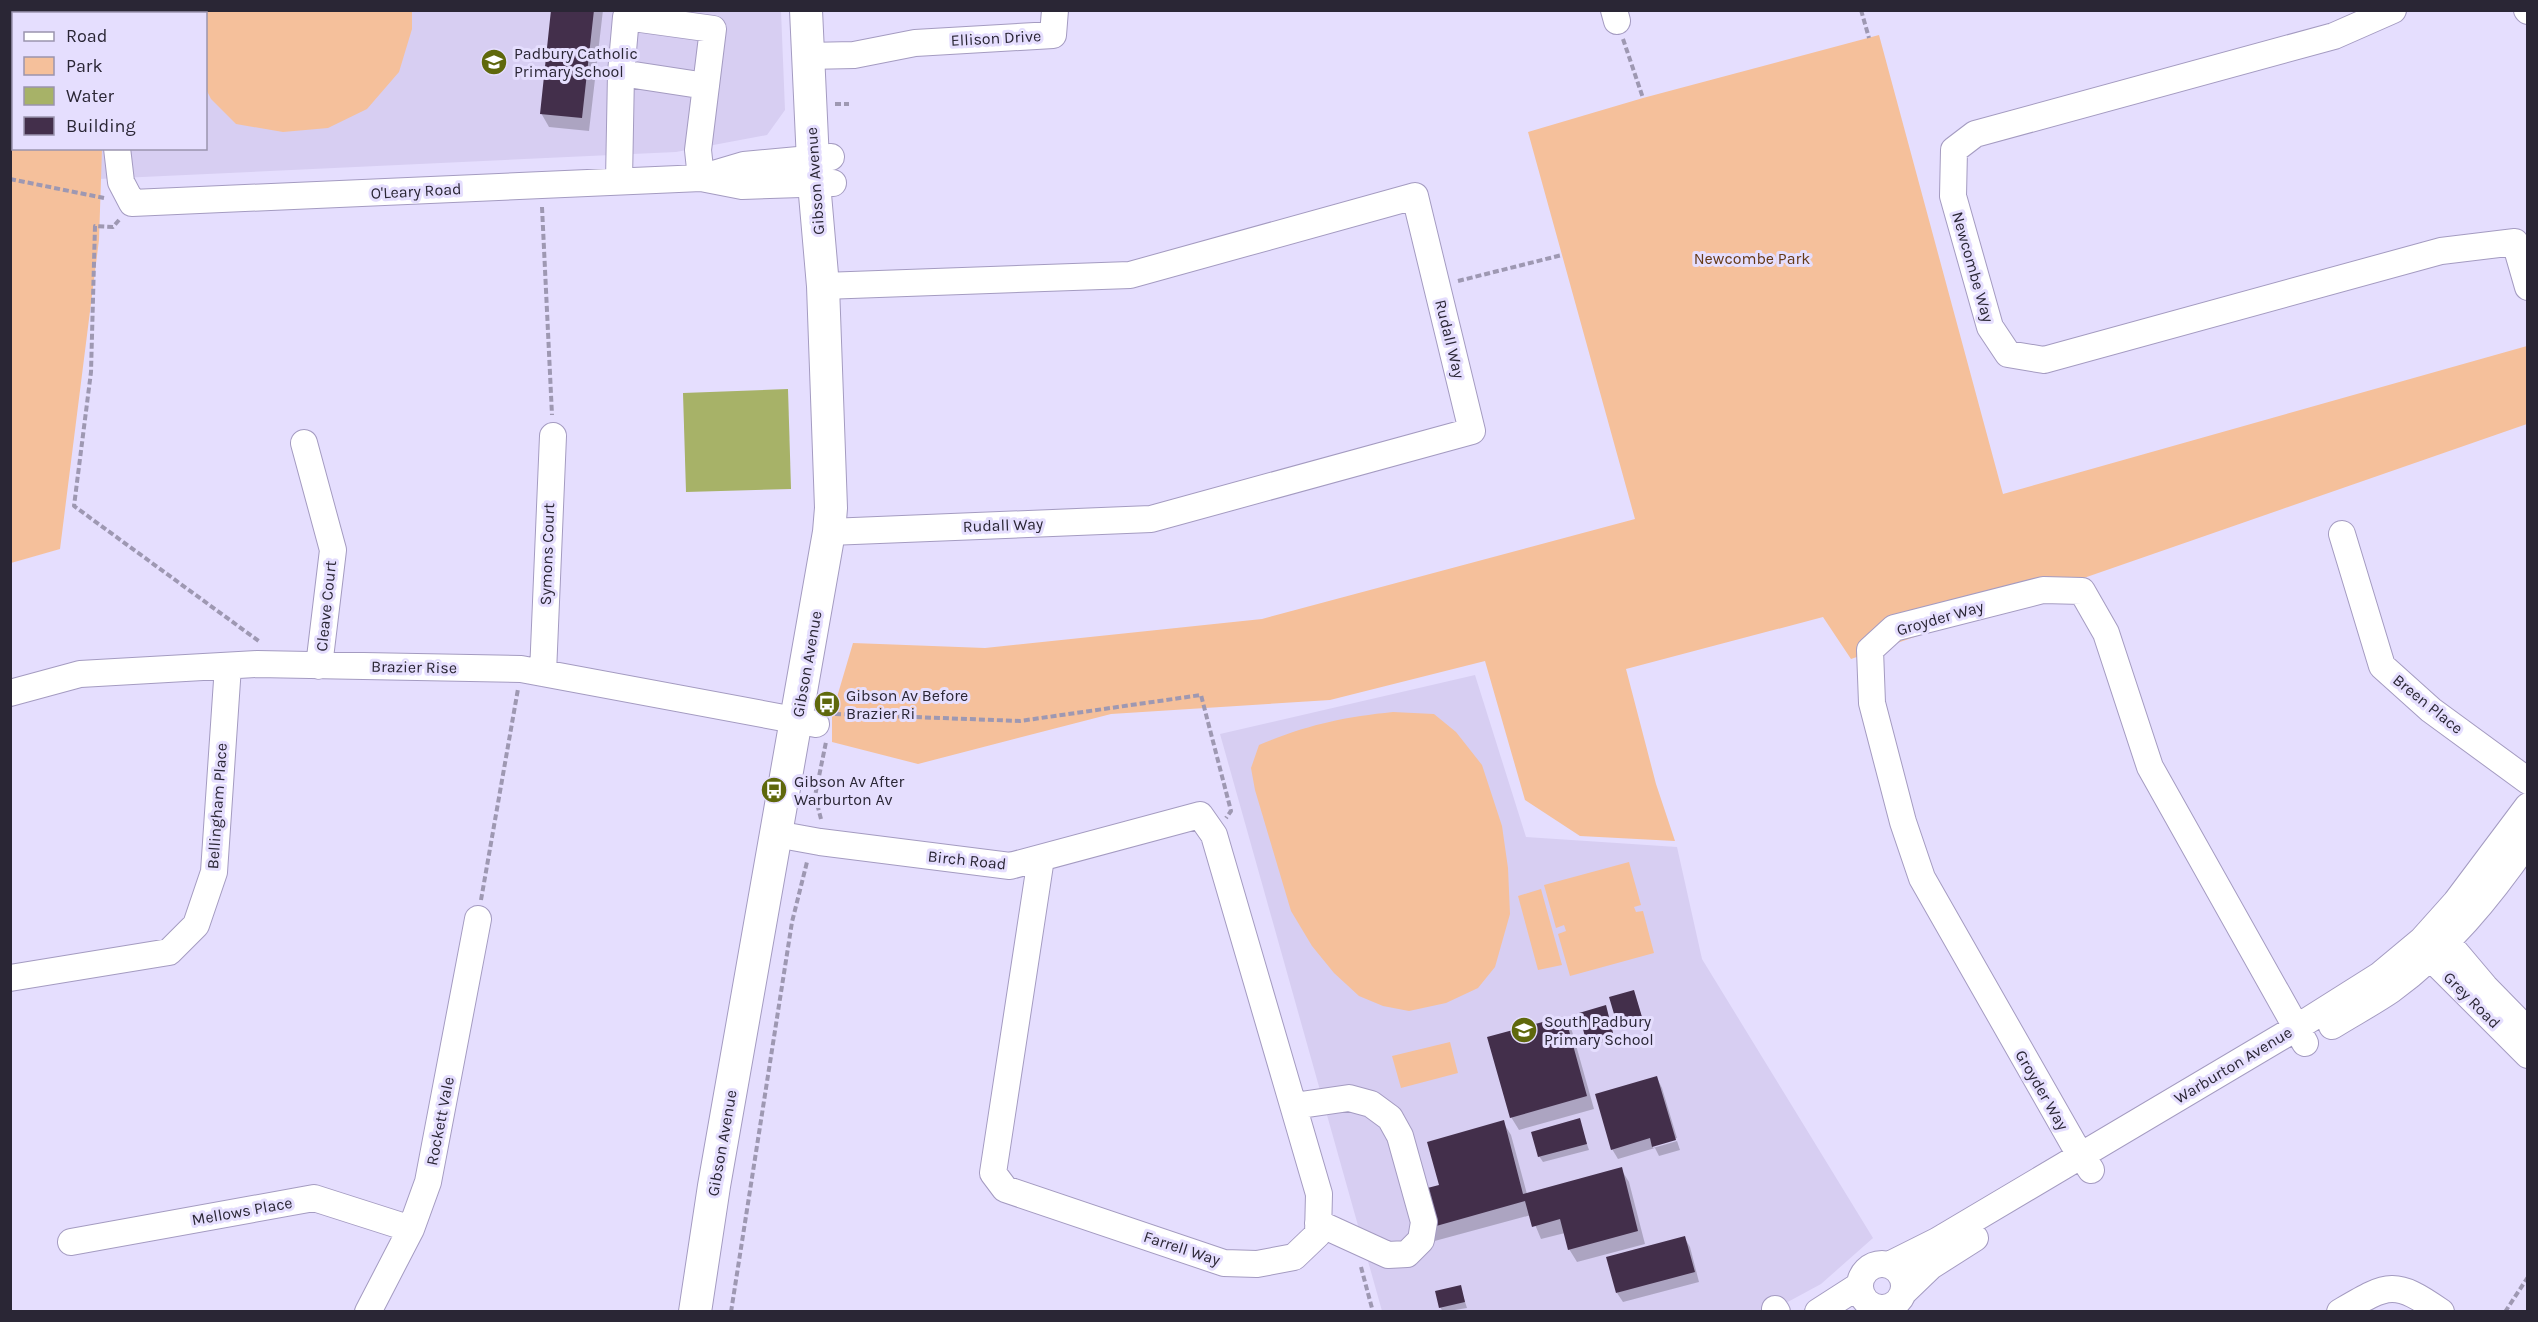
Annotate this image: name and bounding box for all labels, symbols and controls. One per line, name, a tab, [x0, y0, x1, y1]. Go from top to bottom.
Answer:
legend	[12, 12, 207, 150]
text: Road	[66, 25, 107, 47]
street label: Ellison Drive	[950, 26, 1042, 50]
place label: Padbury Catholic Primary School	[514, 44, 638, 81]
school or university icon: Padbury Catholic Primary School	[479, 47, 509, 77]
text: Park	[66, 55, 103, 77]
text: Water	[66, 85, 114, 107]
text: Building	[66, 115, 136, 137]
street label: Gibson Avenue	[802, 127, 828, 235]
street label: O'Leary Road	[370, 179, 462, 203]
street label: Newcombe Way	[1948, 209, 1998, 325]
park label: Newcombe Park	[1694, 249, 1810, 268]
street label: Rudall Way	[1431, 298, 1469, 381]
street label: Symons Court	[536, 502, 558, 606]
street label: Rudall Way	[962, 514, 1044, 536]
street label: Cleave Court	[312, 560, 340, 652]
street label: Groyder Way	[1894, 596, 1986, 639]
street label: Gibson Avenue	[788, 609, 826, 719]
street label: Brazier Rise	[371, 657, 457, 677]
street label: Breen Place	[2389, 670, 2467, 738]
place label: Gibson Av Before Brazier Ri	[846, 686, 968, 723]
bus stop icon: Gibson Av Before Brazier Ri	[812, 689, 842, 719]
street label: Bellingham Place	[203, 742, 231, 870]
place label: Gibson Av After Warburton Av	[794, 772, 905, 809]
bus stop icon: Gibson Av After Warburton Av	[759, 775, 789, 805]
street label: Birch Road	[927, 846, 1007, 874]
street label: Grey Road	[2440, 968, 2504, 1032]
place label: South Padbury Primary School	[1544, 1012, 1654, 1049]
school or university icon: South Padbury Primary School	[1509, 1015, 1539, 1045]
street label: Warburton Avenue	[2171, 1022, 2295, 1108]
street label: Groyder Way	[2011, 1046, 2073, 1134]
street label: Rockett Vale	[422, 1075, 458, 1167]
street label: Gibson Avenue	[703, 1088, 741, 1198]
street label: Mellows Place	[190, 1193, 294, 1229]
street label: Farrell Way	[1141, 1227, 1223, 1269]

